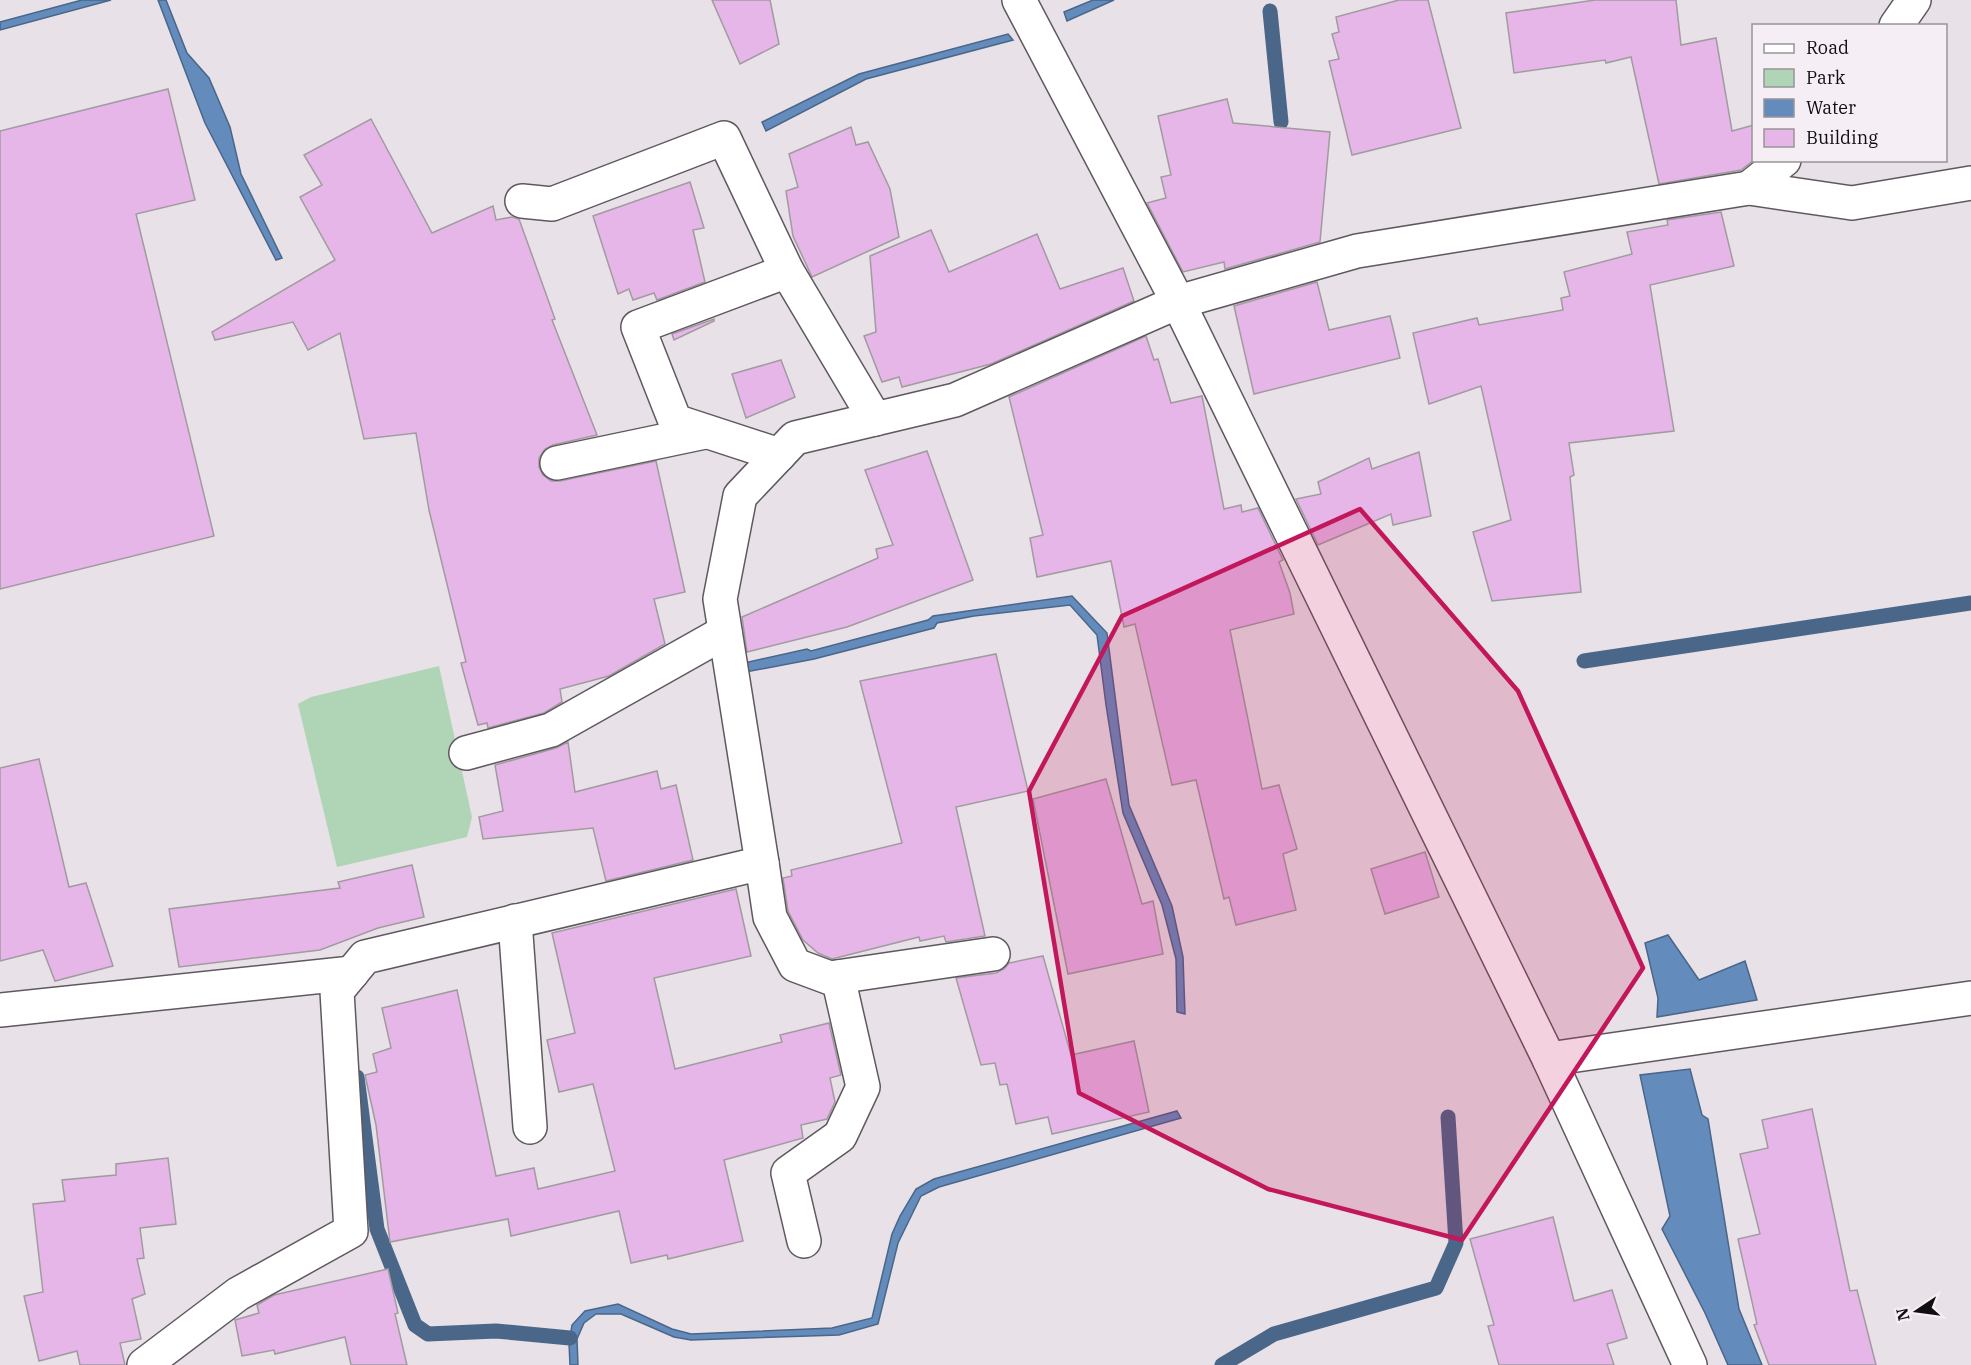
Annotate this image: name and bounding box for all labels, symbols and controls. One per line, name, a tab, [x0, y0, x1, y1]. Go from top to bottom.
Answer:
legend	[1752, 24, 1947, 162]
text: Road	[1806, 36, 1849, 59]
text: Park	[1806, 66, 1846, 89]
text: Water	[1806, 96, 1856, 119]
text: Building	[1806, 126, 1878, 149]
north arrow	[1887, 1281, 1947, 1341]
text: N	[1891, 1306, 1914, 1323]

